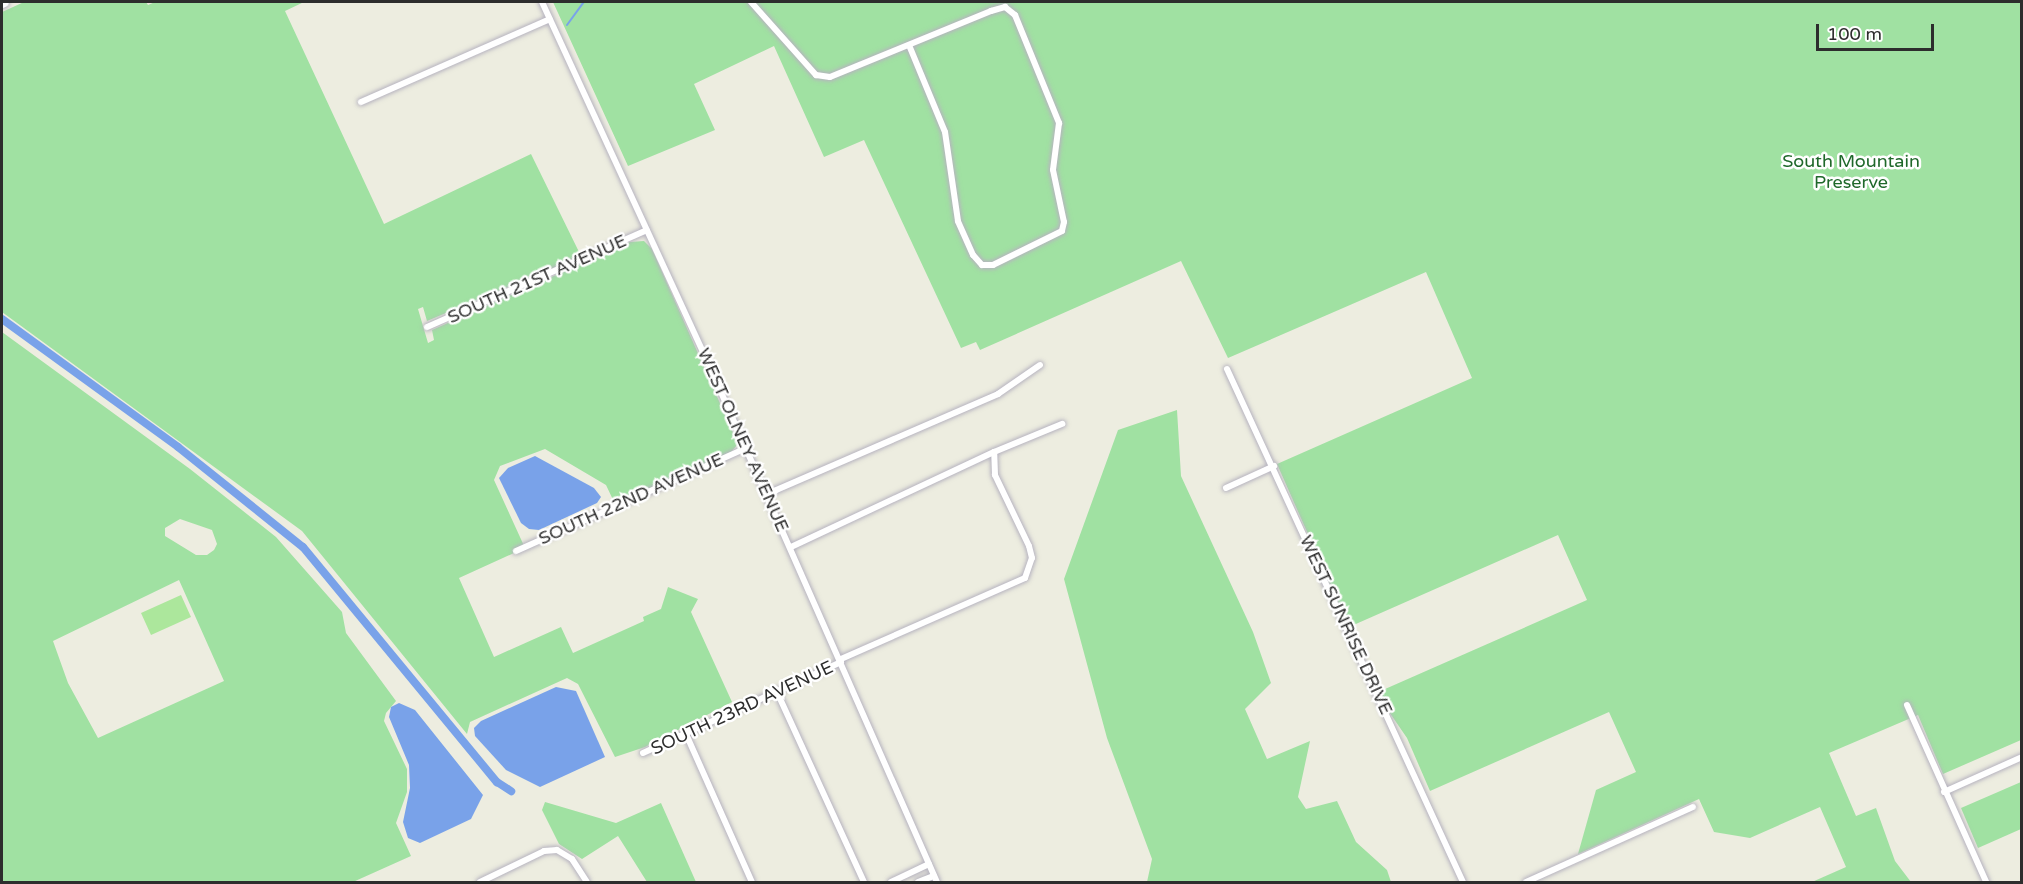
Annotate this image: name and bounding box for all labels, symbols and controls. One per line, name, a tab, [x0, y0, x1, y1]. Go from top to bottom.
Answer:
scale bar	[1819, 12, 1938, 50]
text: 100 m	[1827, 23, 1882, 45]
park label: South Mountain Preserve	[1782, 151, 1920, 194]
street label: SOUTH 21ST AVENUE	[444, 230, 630, 328]
street label: WEST OLNEY AVENUE	[693, 345, 793, 535]
street label: SOUTH 22ND AVENUE	[535, 448, 727, 550]
street label: WEST SUNRISE DRIVE	[1295, 532, 1397, 718]
street label: SOUTH 23RD AVENUE	[648, 656, 836, 760]

